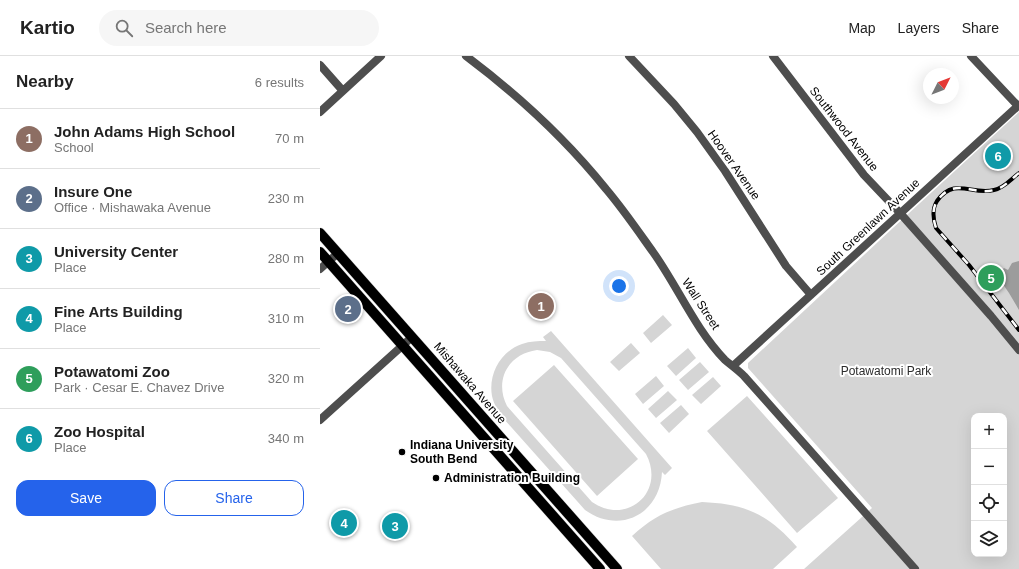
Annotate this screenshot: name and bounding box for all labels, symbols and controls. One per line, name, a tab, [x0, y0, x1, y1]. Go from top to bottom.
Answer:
search box	[99, 10, 379, 46]
text: Kartio	[20, 17, 75, 38]
icon: search	[113, 17, 135, 39]
text: Search here	[145, 19, 227, 36]
text: Map	[848, 20, 876, 36]
text: Layers	[898, 20, 940, 36]
text: Share	[962, 20, 999, 36]
north arrow	[923, 68, 959, 104]
text: Nearby	[16, 72, 74, 91]
text: 6 results	[255, 75, 304, 90]
street label: Southwood Avenue	[807, 84, 881, 174]
text: John Adams High School	[54, 123, 235, 140]
street label: Hoover Avenue	[705, 127, 763, 203]
text: 1	[25, 131, 33, 146]
text: 70 m	[275, 131, 304, 146]
text: School	[54, 140, 94, 155]
pin: 6	[985, 141, 1011, 171]
street label: South Greenlawn Avenue	[814, 175, 923, 278]
text: Insure One	[54, 183, 132, 200]
text: 2	[25, 191, 33, 206]
text: 230 m	[268, 191, 304, 206]
text: Office · Mishawaka Avenue	[54, 200, 211, 215]
text: University Center	[54, 243, 178, 260]
text: 3	[25, 251, 33, 266]
text: 280 m	[268, 251, 304, 266]
text: Place	[54, 260, 87, 275]
pin: 5	[978, 263, 1004, 293]
your location	[609, 276, 629, 296]
street label: Wall Street	[679, 276, 723, 333]
pin: 1	[528, 291, 554, 321]
pin: 2	[335, 294, 361, 324]
text: Fine Arts Building	[54, 303, 183, 320]
text: 4	[25, 311, 33, 326]
text: 310 m	[268, 311, 304, 326]
text: Place	[54, 320, 87, 335]
street label: Mishawaka Avenue	[431, 339, 509, 427]
text: Potawatomi Zoo	[54, 363, 170, 380]
park label: Potawatomi Park	[841, 364, 932, 378]
text: 5	[25, 371, 33, 386]
text: 320 m	[268, 371, 304, 386]
text: Park · Cesar E. Chavez Drive	[54, 380, 225, 395]
map controls	[971, 413, 1007, 557]
button: +	[971, 413, 1007, 449]
text: Zoo Hospital	[54, 423, 145, 440]
text: 6	[25, 431, 33, 446]
text: 340 m	[268, 431, 304, 446]
place label: Indiana University South Bend	[410, 438, 514, 466]
text: Place	[54, 440, 87, 455]
marker: Indiana University South Bend	[397, 447, 407, 457]
button: −	[971, 449, 1007, 485]
place label: Administration Building	[444, 471, 580, 485]
marker: Administration Building	[431, 473, 441, 483]
button: Save	[16, 480, 156, 516]
button: Share	[164, 480, 304, 516]
button: locate	[971, 485, 1007, 521]
pin: 4	[331, 508, 357, 538]
pin: 3	[382, 511, 408, 541]
button: layers	[971, 521, 1007, 557]

